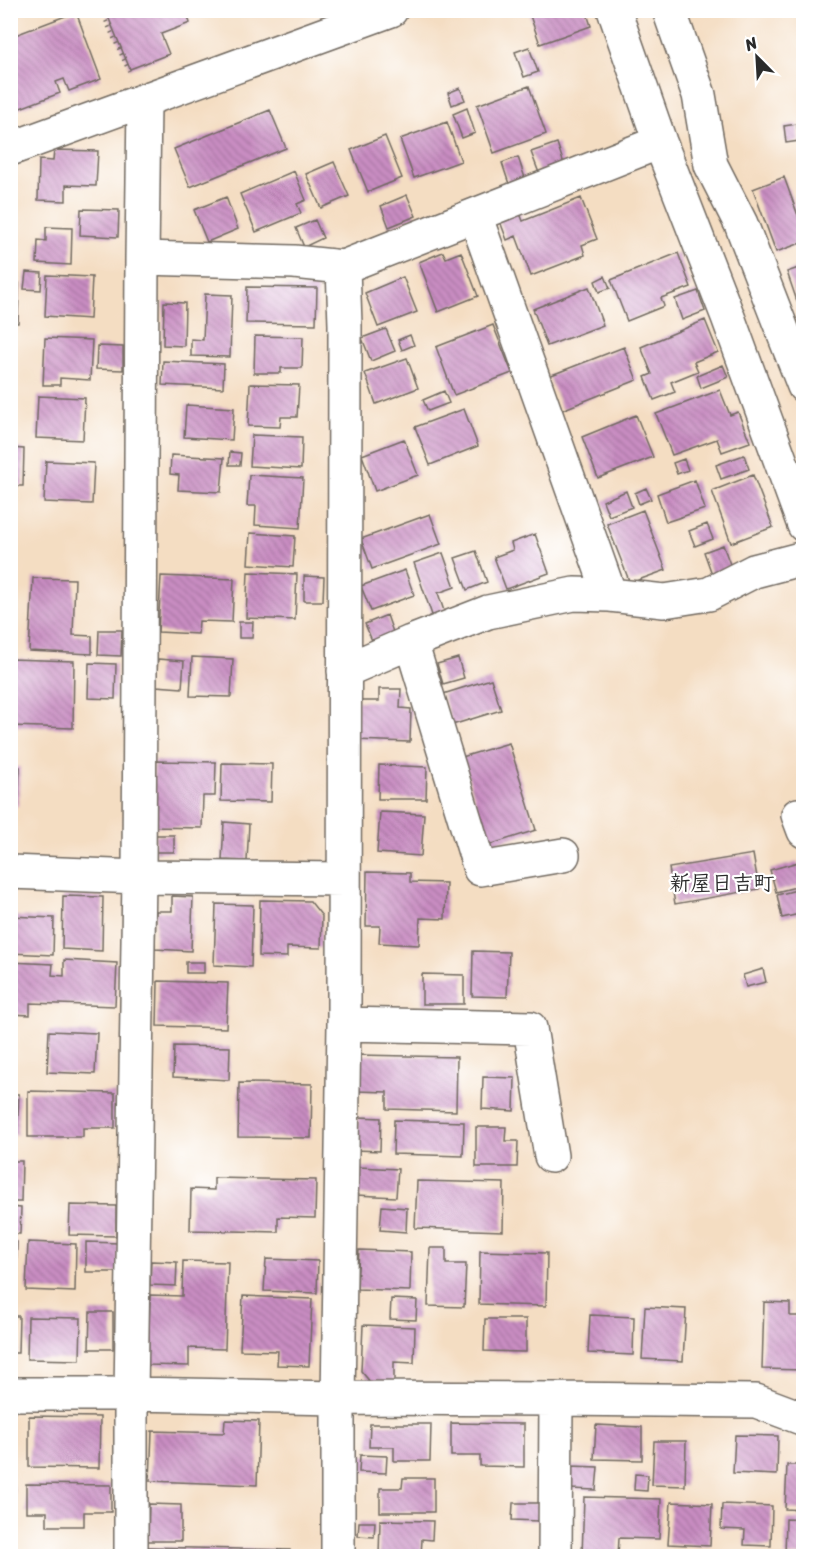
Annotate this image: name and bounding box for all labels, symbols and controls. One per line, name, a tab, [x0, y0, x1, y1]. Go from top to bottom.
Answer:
north arrow	[727, 27, 787, 87]
text: N	[739, 28, 763, 60]
district label: 新屋日吉町	[670, 864, 775, 902]

